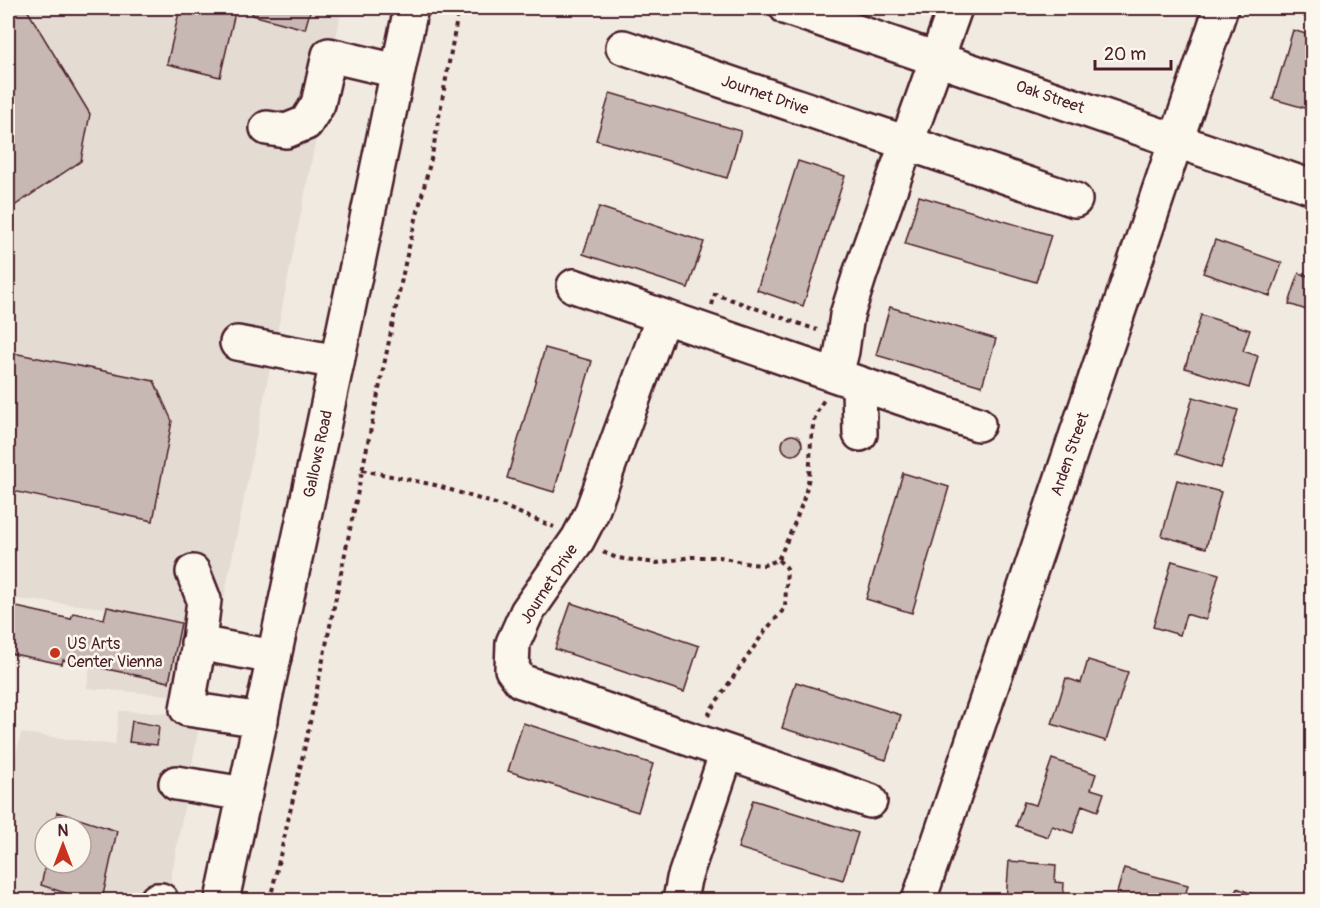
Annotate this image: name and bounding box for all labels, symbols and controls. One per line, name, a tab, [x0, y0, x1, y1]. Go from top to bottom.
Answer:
scale bar	[1095, 33, 1172, 71]
text: 20 m	[1104, 43, 1146, 66]
street label: Journet Drive	[719, 71, 811, 119]
street label: Oak Street	[1013, 76, 1087, 118]
street label: Gallows Road	[299, 409, 337, 499]
street label: Arden Street	[1046, 409, 1094, 499]
street label: Journet Drive	[516, 540, 582, 628]
place label: US Arts Center Vienna	[67, 634, 162, 672]
marker: US Arts Center Vienna	[48, 646, 62, 660]
north arrow	[33, 815, 93, 875]
text: N	[58, 821, 69, 841]

